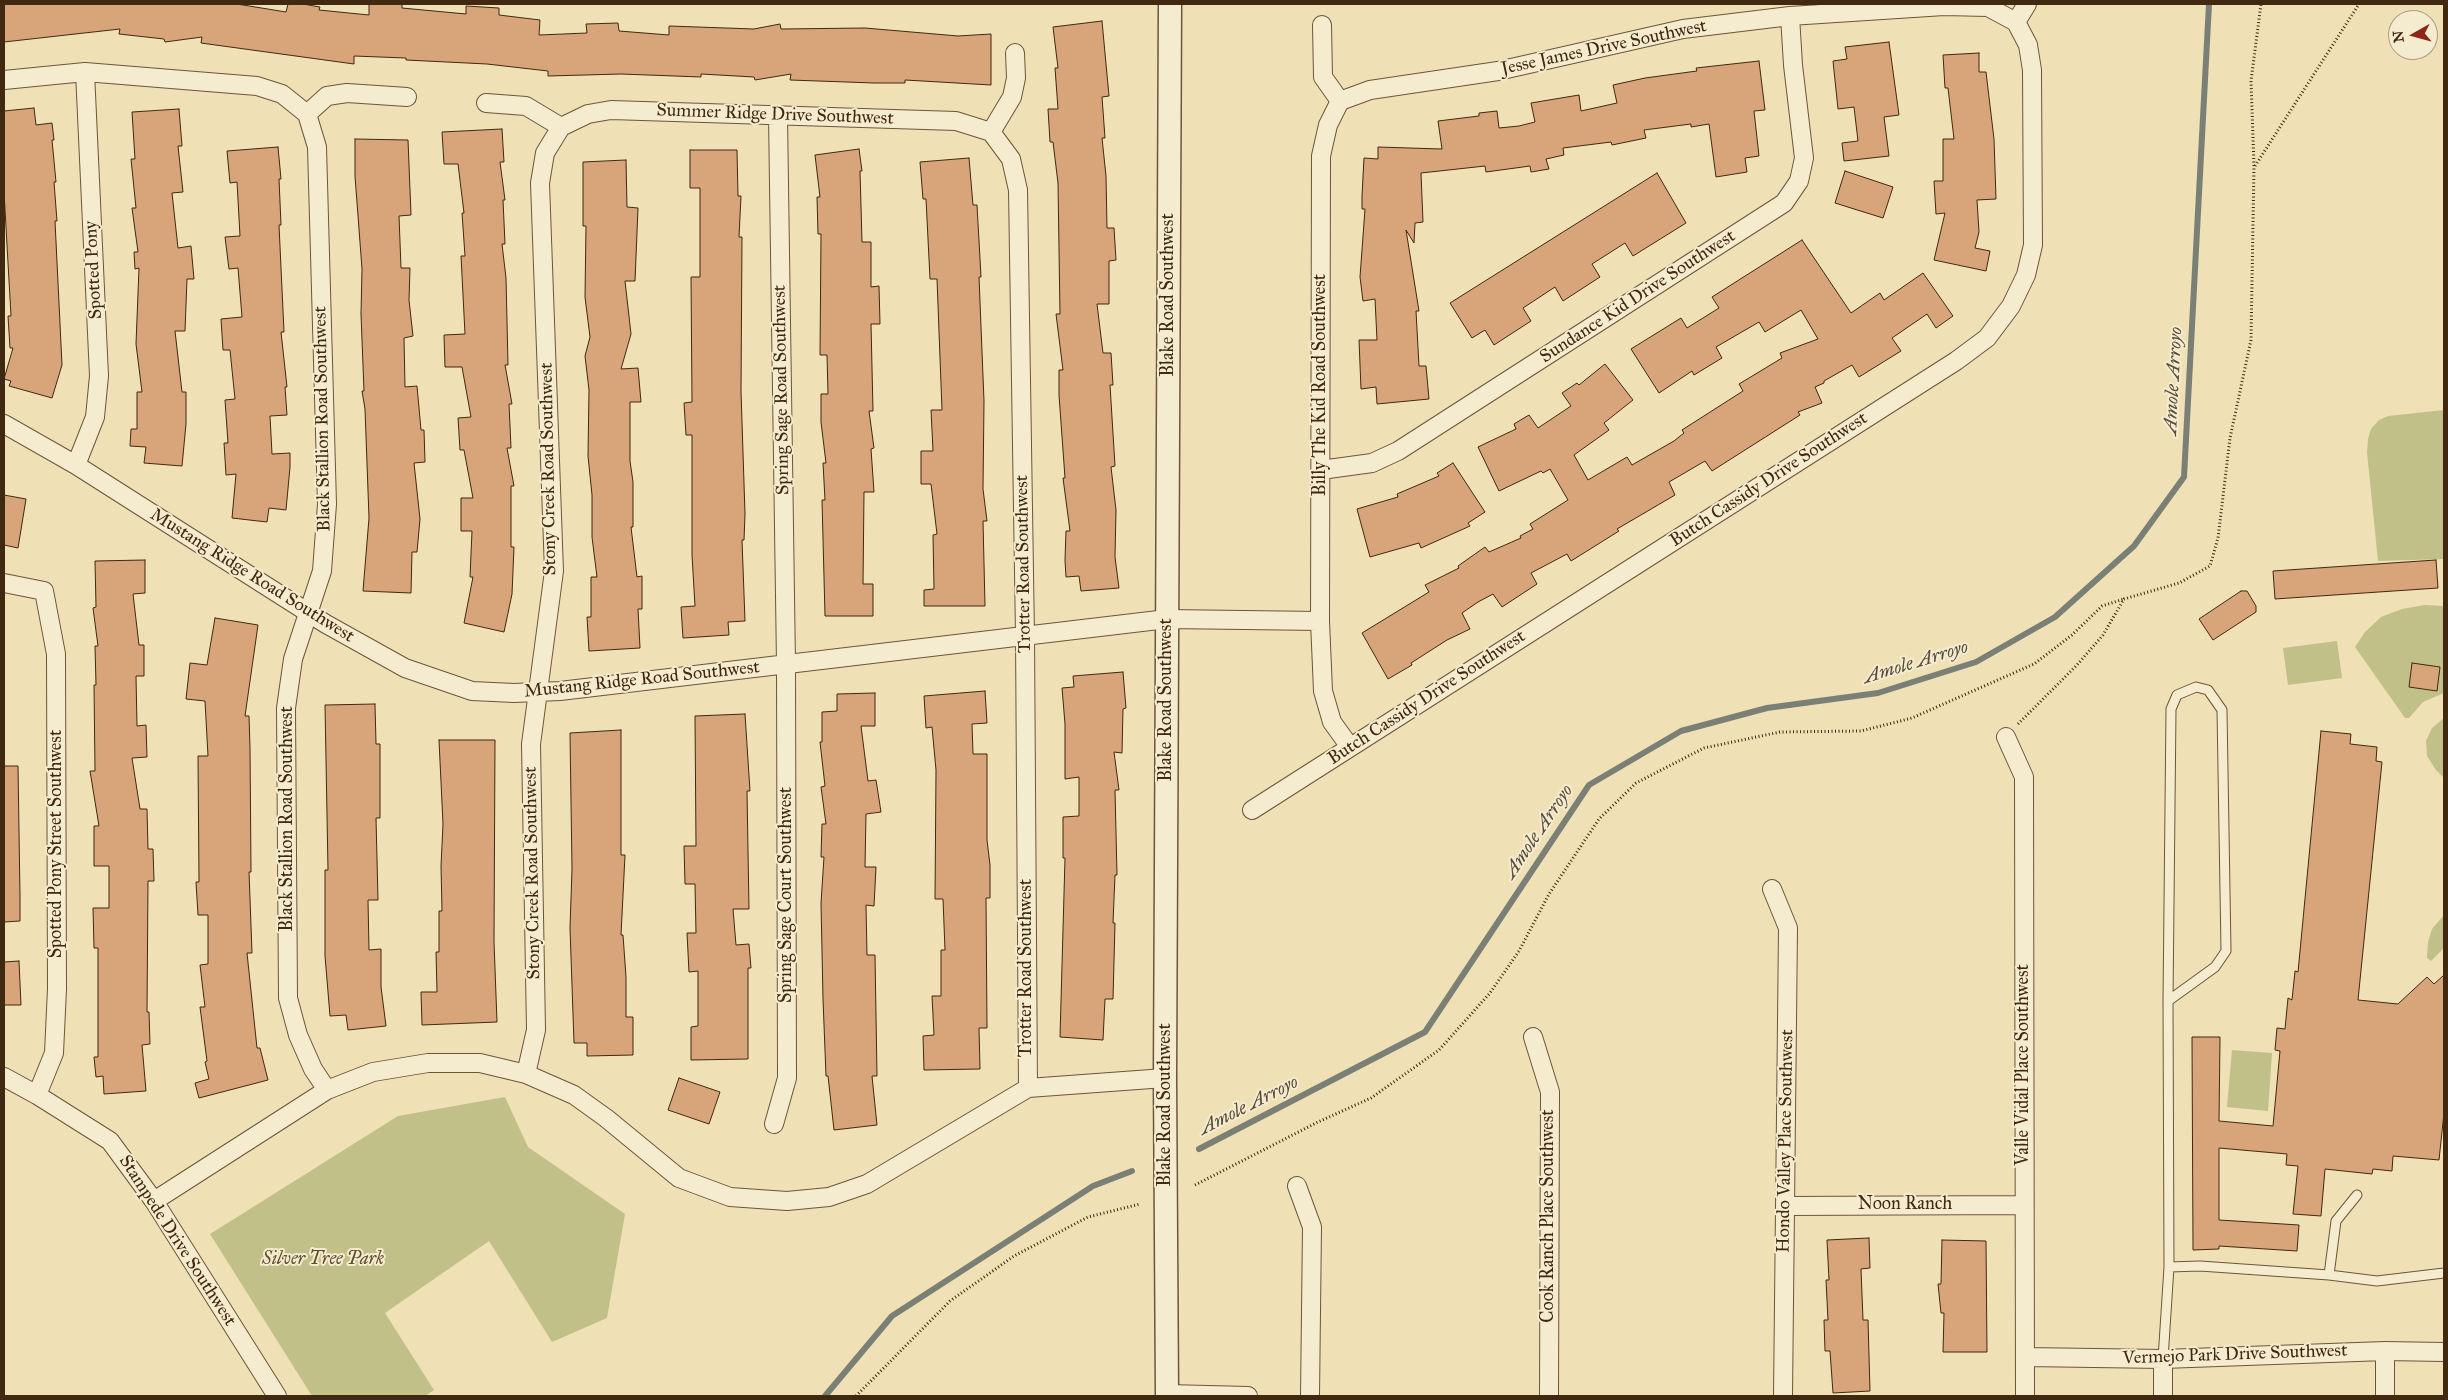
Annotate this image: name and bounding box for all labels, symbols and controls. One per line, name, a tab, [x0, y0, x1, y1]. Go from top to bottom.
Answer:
north arrow	[2388, 10, 2438, 60]
street label: Jesse James Drive Southwest	[1499, 16, 1709, 80]
text: N	[2389, 30, 2408, 44]
street label: Summer Ridge Drive Southwest	[656, 100, 894, 130]
street label: Blake Road Southwest	[1158, 213, 1180, 377]
street label: Spotted Pony	[81, 220, 107, 320]
street label: Sundance Kid Drive Southwest	[1536, 226, 1740, 368]
street label: Billy The Kid Road Southwest	[1310, 274, 1332, 496]
street label: Spring Sage Road Southwest	[769, 285, 795, 495]
street label: Black Stallion Road Southwest	[310, 306, 336, 532]
water label: Amole Arroyo	[2160, 326, 2188, 436]
street label: Stony Creek Road Southwest	[536, 362, 562, 576]
street label: Butch Cassidy Drive Southwest	[1666, 408, 1872, 552]
street label: Trotter Road Southwest	[1012, 475, 1036, 653]
street label: Mustang Ridge Road Southwest	[146, 504, 358, 648]
street label: Blake Road Southwest	[1156, 618, 1178, 782]
street label: Butch Cassidy Drive Southwest	[1324, 626, 1530, 770]
water label: Amole Arroyo	[1861, 636, 1971, 690]
street label: Mustang Ridge Road Southwest	[523, 657, 761, 703]
street label: Black Stallion Road Southwest	[277, 706, 299, 932]
street label: Spotted Pony Street Southwest	[46, 730, 68, 958]
street label: Stony Creek Road Southwest	[520, 766, 546, 980]
water label: Amole Arroyo	[1499, 781, 1579, 883]
street label: Spring Sage Court Southwest	[776, 787, 798, 1003]
street label: Trotter Road Southwest	[1016, 879, 1038, 1057]
street label: Valle Vidal Place Southwest	[2013, 964, 2035, 1166]
street label: Blake Road Southwest	[1155, 1023, 1177, 1187]
street label: Hondo Valley Place Southwest	[1773, 1029, 1799, 1253]
water label: Amole Arroyo	[1196, 1071, 1302, 1141]
street label: Cook Ranch Place Southwest	[1538, 1109, 1560, 1323]
street label: Stampede Drive Southwest	[114, 1152, 240, 1330]
street label: Noon Ranch	[1858, 1194, 1952, 1216]
park label: Silver Tree Park	[262, 1249, 384, 1271]
street label: Vermejo Park Drive Southwest	[2122, 1340, 2348, 1370]

